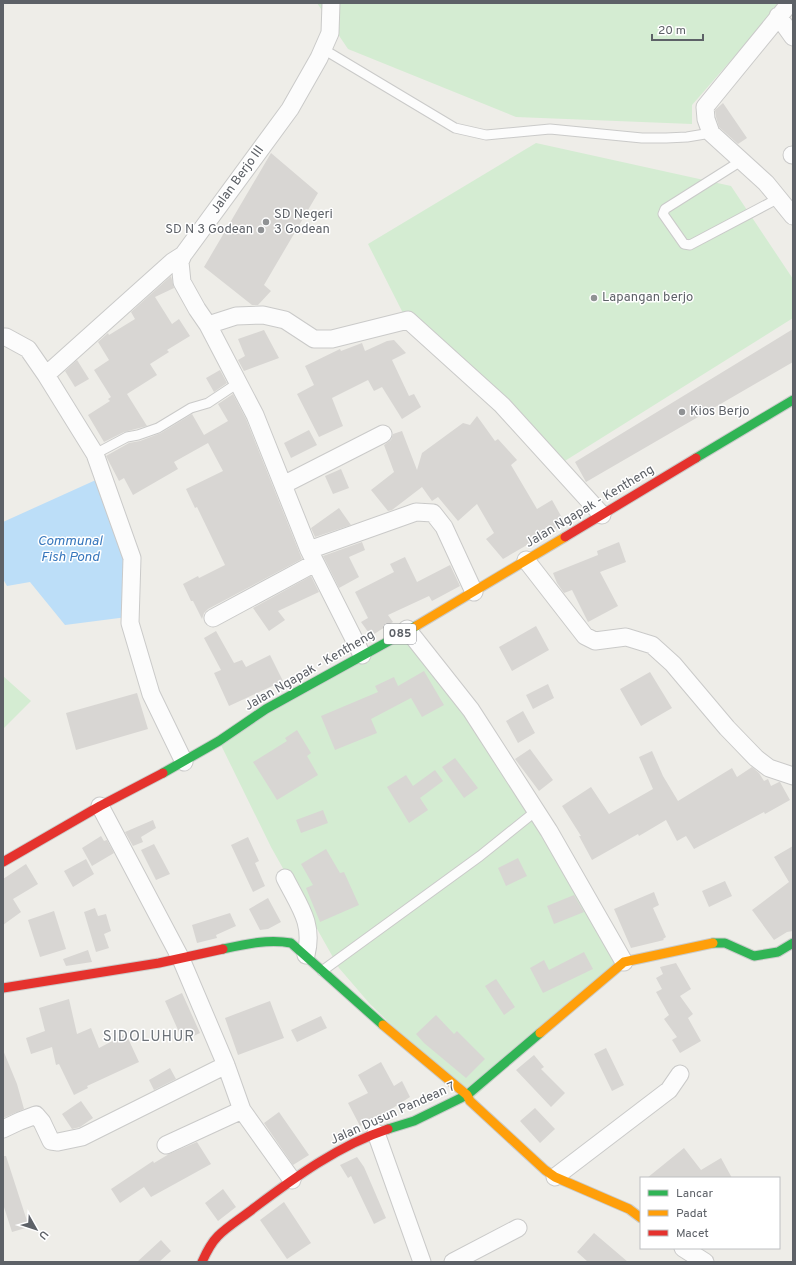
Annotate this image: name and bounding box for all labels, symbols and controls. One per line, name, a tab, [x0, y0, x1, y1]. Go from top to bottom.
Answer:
scale bar	[652, 16, 703, 42]
text: 20 m	[658, 23, 686, 39]
street label: Jalan Berjo III	[208, 143, 268, 217]
place label: SD Negeri 3 Godean	[274, 207, 333, 238]
marker: SD Negeri 3 Godean	[261, 217, 271, 227]
place label: SD N 3 Godean	[165, 222, 253, 238]
marker: SD N 3 Godean	[256, 225, 266, 235]
place label: Lapangan berjo	[602, 290, 693, 306]
marker: Lapangan berjo	[589, 293, 599, 303]
place label: Kios Berjo	[690, 404, 749, 420]
marker: Kios Berjo	[677, 407, 687, 417]
street label: Jalan Ngapak - Kentheng	[523, 462, 657, 552]
water label: Communal Fish Pond	[38, 533, 104, 566]
road number: 085	[384, 624, 416, 644]
street label: Jalan Ngapak - Kentheng	[242, 627, 378, 715]
district label: SIDOLUHUR	[103, 1028, 195, 1047]
street label: Jalan Dusun Pandean 7	[328, 1079, 458, 1149]
legend	[640, 1177, 780, 1249]
text: Lancar	[676, 1186, 713, 1202]
text: Padat	[676, 1206, 707, 1222]
north arrow	[16, 1209, 56, 1249]
text: Macet	[676, 1226, 709, 1242]
text: U	[35, 1227, 51, 1242]

